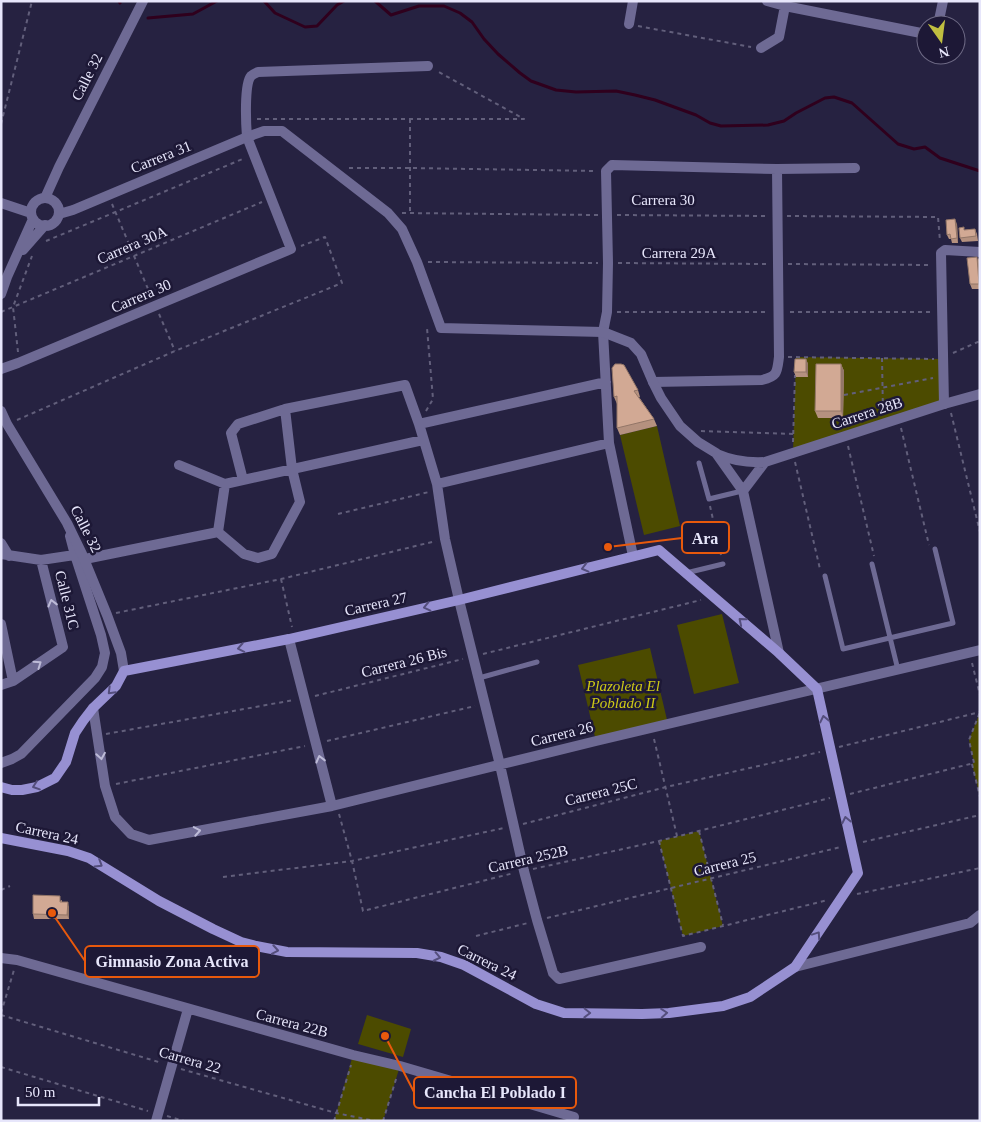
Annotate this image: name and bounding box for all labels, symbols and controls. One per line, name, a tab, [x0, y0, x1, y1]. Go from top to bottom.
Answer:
north arrow	[916, 15, 966, 65]
text: N	[937, 44, 951, 61]
street label: Calle 32	[68, 51, 106, 103]
street label: Carrera 31	[128, 138, 194, 176]
street label: Carrera 30	[631, 192, 695, 208]
street label: Carrera 30A	[95, 223, 170, 267]
street label: Carrera 29A	[642, 245, 716, 261]
street label: Carrera 30	[109, 276, 173, 316]
street label: Carrera 28B	[829, 394, 905, 432]
street label: Calle 32	[67, 503, 105, 555]
callout: Ara	[682, 522, 729, 553]
text: Ara	[692, 530, 718, 547]
one-way arrow	[581, 562, 590, 573]
street label: Calle 31C	[52, 569, 82, 631]
street label: Carrera 27	[343, 589, 409, 619]
one-way arrow	[47, 599, 58, 608]
one-way arrow	[423, 601, 432, 612]
one-way arrow	[739, 618, 748, 627]
one-way arrow	[236, 643, 245, 653]
street label: Carrera 26 Bis	[360, 644, 449, 680]
one-way arrow	[32, 661, 42, 670]
park label: Plazoleta El Poblado II	[585, 678, 660, 711]
one-way arrow	[108, 685, 117, 694]
one-way arrow	[819, 715, 830, 724]
street label: Carrera 26	[529, 718, 595, 749]
one-way arrow	[95, 752, 106, 760]
one-way arrow	[315, 754, 326, 763]
street label: Carrera 25C	[563, 775, 639, 809]
one-way arrow	[32, 780, 41, 790]
one-way arrow	[841, 816, 851, 825]
street label: Carrera 24	[14, 819, 80, 848]
one-way arrow	[193, 826, 202, 836]
street label: Carrera 252B	[487, 842, 569, 876]
street label: Carrera 25	[692, 849, 758, 879]
one-way arrow	[93, 857, 102, 867]
one-way arrow	[810, 931, 820, 940]
street label: Carrera 24	[455, 941, 520, 983]
one-way arrow	[270, 944, 279, 954]
callout: Gimnasio Zona Activa	[85, 946, 259, 977]
one-way arrow	[432, 951, 441, 961]
text: Gimnasio Zona Activa	[96, 953, 248, 970]
street label: Carrera 22B	[254, 1006, 330, 1040]
one-way arrow	[661, 1007, 669, 1018]
one-way arrow	[584, 1008, 591, 1018]
street label: Carrera 22	[157, 1044, 223, 1076]
scale bar	[18, 1074, 99, 1106]
callout: Cancha El Poblado I	[414, 1077, 576, 1108]
text: 50 m	[25, 1084, 56, 1100]
text: Cancha El Poblado I	[424, 1084, 566, 1101]

